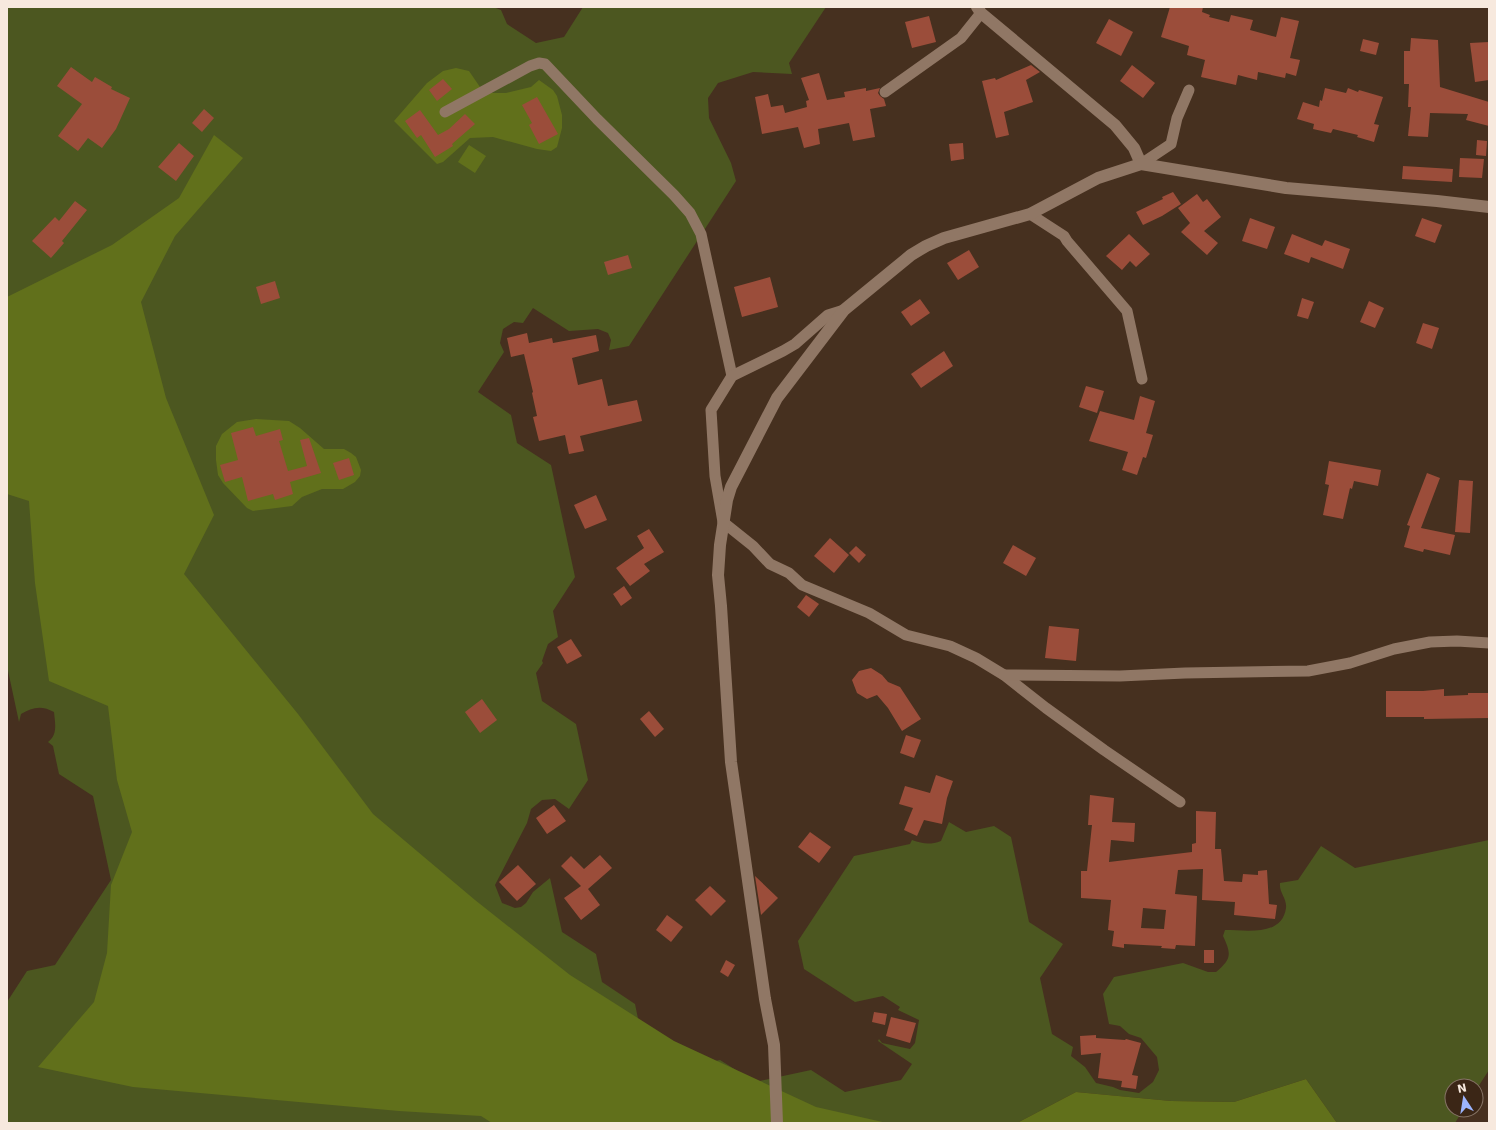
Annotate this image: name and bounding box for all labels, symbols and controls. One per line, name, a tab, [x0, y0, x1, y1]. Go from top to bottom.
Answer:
north arrow	[1444, 1078, 1484, 1118]
text: N	[1456, 1081, 1468, 1096]

